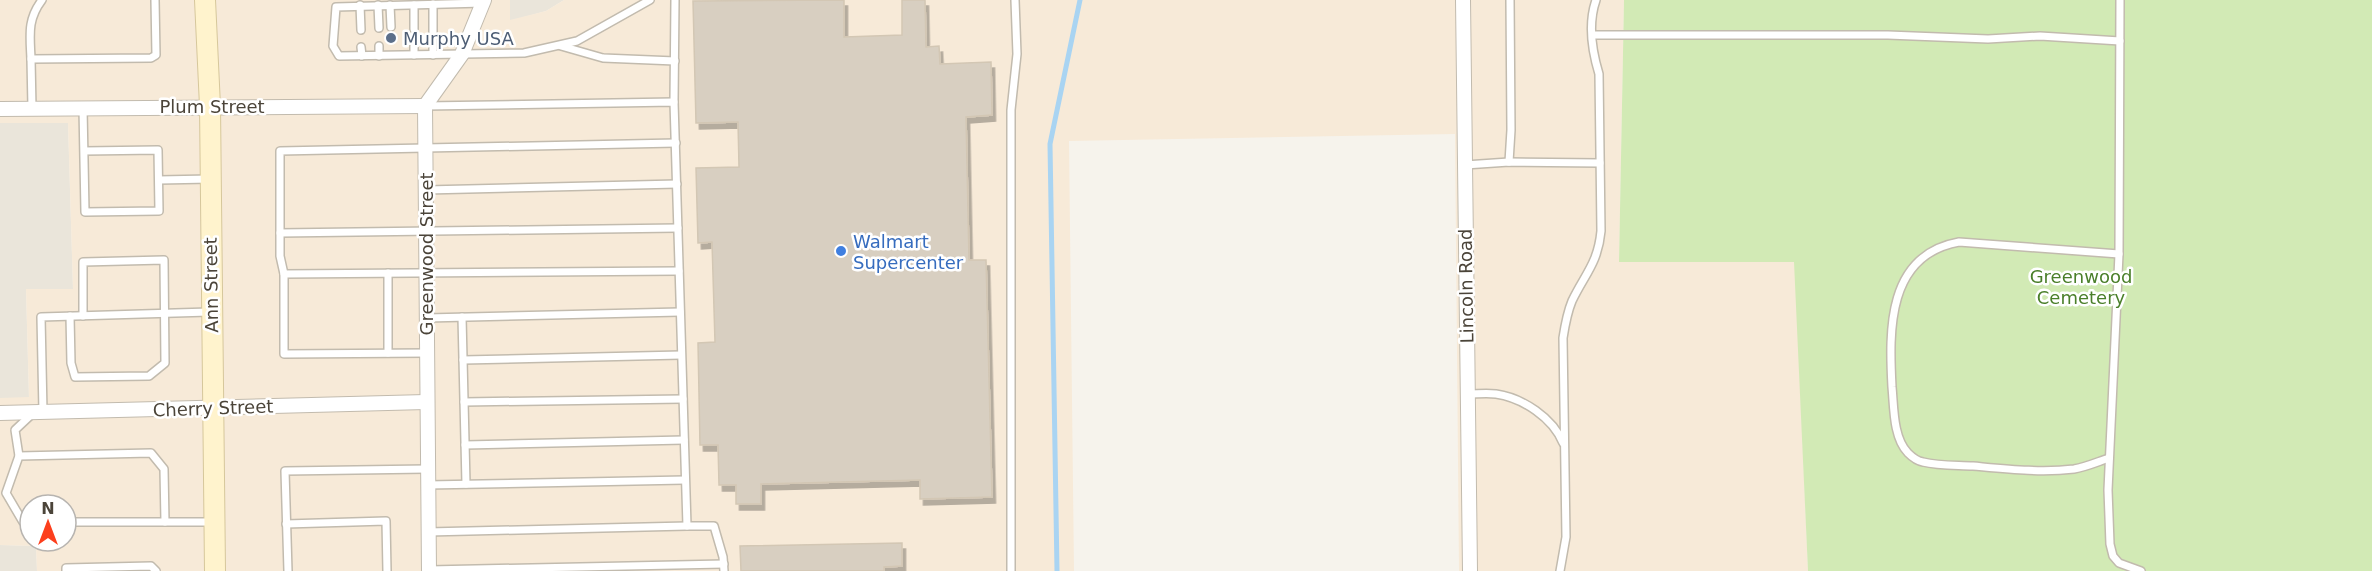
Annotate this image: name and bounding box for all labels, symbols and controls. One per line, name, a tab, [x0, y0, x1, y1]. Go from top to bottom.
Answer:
place label: Murphy USA	[403, 28, 514, 49]
marker: Murphy USA	[384, 31, 398, 45]
street label: Plum Street	[159, 96, 265, 117]
street label: Greenwood Street	[416, 172, 437, 336]
street label: Lincoln Road	[1455, 228, 1477, 344]
place label: Walmart Supercenter	[853, 231, 964, 273]
street label: Ann Street	[200, 237, 222, 333]
marker: Walmart Supercenter	[834, 244, 848, 258]
park label: Greenwood Cemetery	[2030, 266, 2132, 308]
street label: Cherry Street	[152, 395, 274, 421]
north arrow	[18, 493, 78, 553]
text: N	[41, 499, 55, 518]

